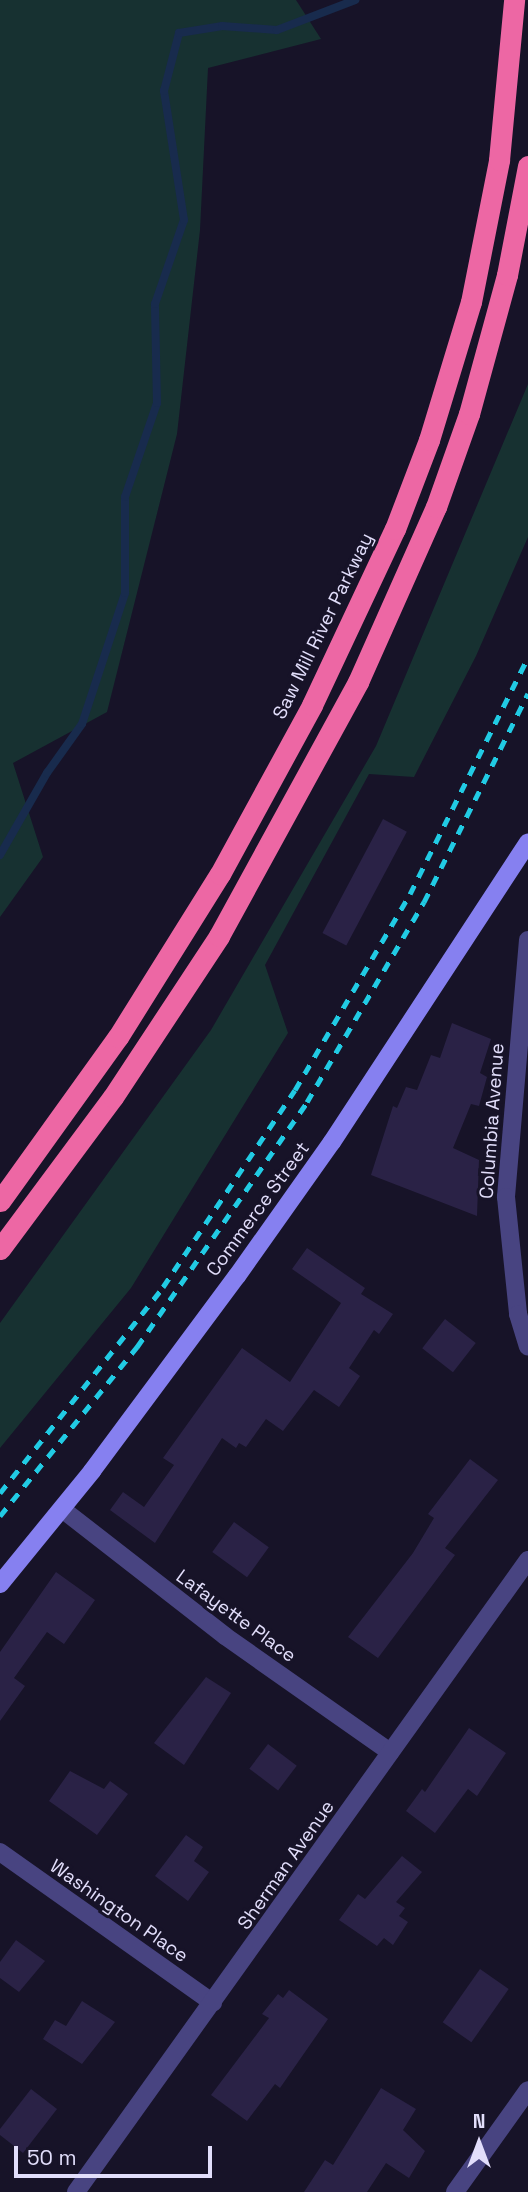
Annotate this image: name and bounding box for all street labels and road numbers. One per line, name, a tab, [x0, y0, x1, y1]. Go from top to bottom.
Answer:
street label: Saw Mill River Parkway	[268, 529, 378, 723]
street label: Columbia Avenue	[475, 1042, 509, 1200]
street label: Commerce Street	[202, 1137, 314, 1281]
street label: Lafayette Place	[172, 1565, 300, 1667]
street label: Sherman Avenue	[233, 1796, 339, 1934]
street label: Washington Place	[46, 1855, 192, 1967]

